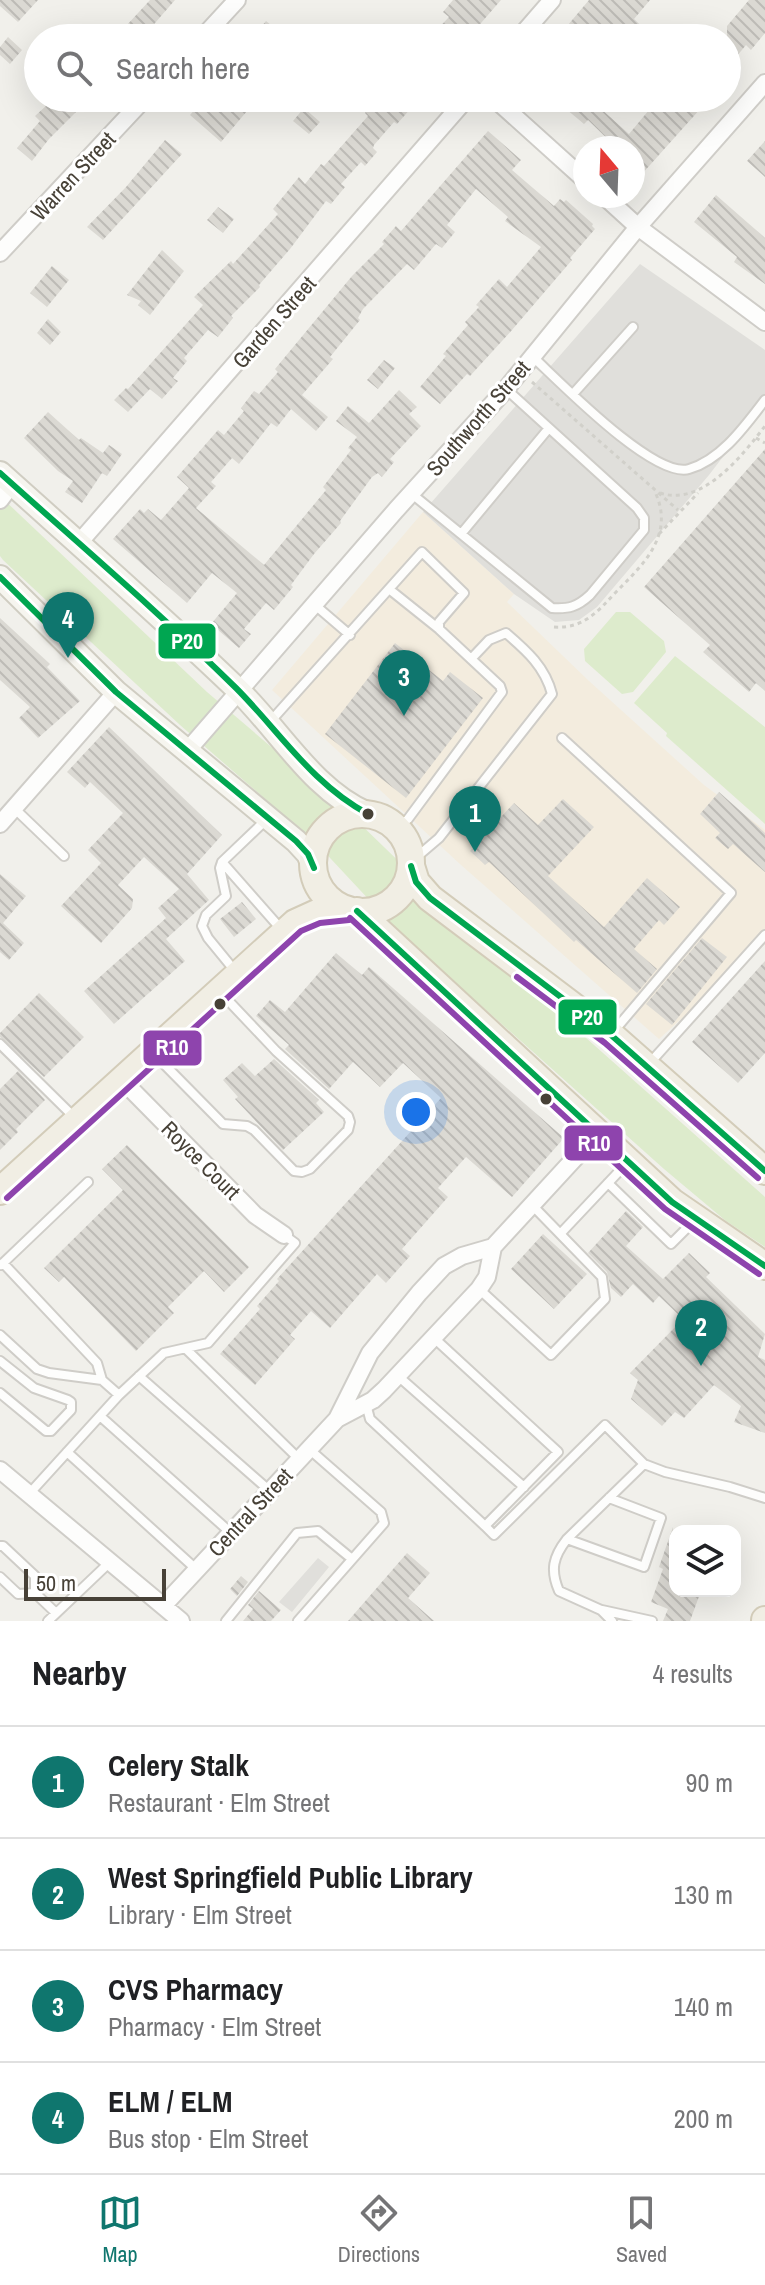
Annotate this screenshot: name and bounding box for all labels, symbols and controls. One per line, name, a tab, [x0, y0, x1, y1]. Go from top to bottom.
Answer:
search box	[24, 24, 741, 112]
icon: search	[52, 46, 96, 90]
text: Search here	[116, 48, 250, 88]
street label: Warren Street	[24, 125, 122, 227]
north arrow	[573, 136, 645, 208]
street label: Garden Street	[226, 269, 322, 375]
street label: Southworth Street	[419, 354, 537, 482]
pin: 4	[42, 592, 94, 658]
line badge: P20	[157, 622, 217, 660]
text: P20	[171, 626, 203, 656]
pin: 3	[378, 650, 430, 716]
pin: 1	[449, 786, 501, 852]
unlabelled marker	[360, 806, 376, 822]
unlabelled marker	[212, 996, 228, 1012]
line badge: P20	[557, 998, 618, 1036]
text: P20	[571, 1002, 603, 1032]
line badge: R10	[142, 1029, 203, 1067]
text: R10	[155, 1032, 189, 1062]
unlabelled marker	[538, 1091, 554, 1107]
your location	[396, 1092, 436, 1132]
street label: Royce Court	[155, 1114, 247, 1206]
line badge: R10	[563, 1124, 624, 1162]
text: R10	[577, 1128, 611, 1158]
pin: 2	[675, 1300, 727, 1366]
street label: Central Street	[201, 1461, 299, 1563]
map controls	[669, 1525, 741, 1597]
button: layers	[669, 1525, 741, 1597]
scale bar	[24, 1565, 166, 1601]
text: 50 m	[36, 1568, 76, 1598]
text: Nearby	[32, 1650, 127, 1696]
text: 4 results	[652, 1656, 733, 1691]
text: Celery Stalk	[108, 1745, 249, 1785]
text: 1	[52, 1765, 64, 1800]
text: 90 m	[686, 1765, 733, 1800]
text: Restaurant · Elm Street	[108, 1785, 330, 1820]
text: West Springfield Public Library	[108, 1857, 473, 1897]
text: 2	[52, 1877, 64, 1912]
text: 130 m	[674, 1877, 733, 1912]
text: Library · Elm Street	[108, 1897, 292, 1932]
text: CVS Pharmacy	[108, 1969, 283, 2009]
text: 3	[52, 1989, 64, 2024]
text: 140 m	[674, 1989, 733, 2024]
text: Pharmacy · Elm Street	[108, 2009, 321, 2044]
text: ELM / ELM	[108, 2081, 232, 2121]
text: 4	[52, 2101, 64, 2136]
text: 200 m	[674, 2101, 733, 2136]
text: Bus stop · Elm Street	[108, 2121, 308, 2156]
tab: Map	[98, 2191, 142, 2269]
tab: Directions	[338, 2191, 420, 2269]
tab: Saved	[616, 2191, 667, 2269]

